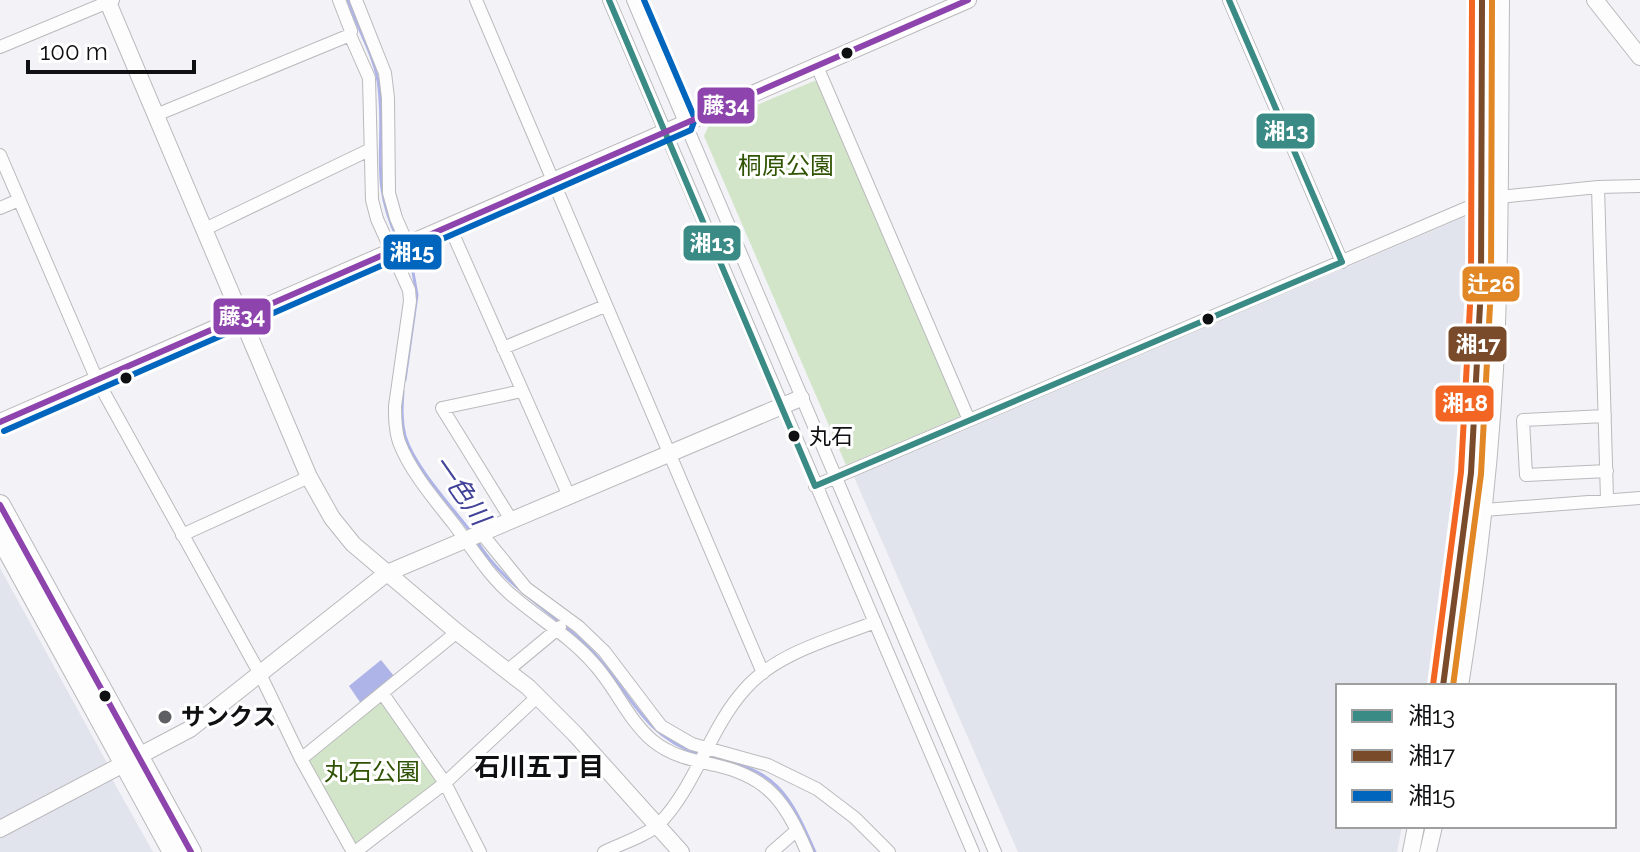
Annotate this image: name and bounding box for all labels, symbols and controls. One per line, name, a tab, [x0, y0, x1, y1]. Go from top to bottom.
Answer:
scale bar	[28, 24, 194, 74]
text: 100 m	[40, 37, 108, 66]
unlabelled marker	[839, 45, 855, 61]
line badge: 藤34	[696, 86, 756, 125]
text: 藤34	[703, 92, 749, 118]
line badge: 湘13	[1255, 112, 1316, 150]
text: 湘13	[1263, 118, 1309, 144]
park label: 桐原公園	[738, 151, 834, 180]
line badge: 湘13	[682, 224, 742, 262]
text: 湘13	[689, 230, 735, 256]
line badge: 湘15	[382, 233, 443, 271]
text: 湘15	[389, 239, 435, 265]
line badge: 辻26	[1461, 265, 1521, 303]
text: 辻26	[1467, 271, 1515, 297]
line badge: 藤34	[212, 297, 272, 336]
text: 藤34	[219, 303, 265, 329]
unlabelled marker	[1200, 311, 1216, 327]
line badge: 湘17	[1447, 325, 1508, 363]
text: 湘17	[1455, 331, 1501, 357]
unlabelled marker	[118, 370, 134, 386]
line badge: 湘18	[1434, 384, 1495, 423]
text: 湘18	[1442, 390, 1488, 416]
place label: 丸石	[809, 423, 853, 449]
marker: 丸石	[786, 428, 802, 444]
water label: 一色川	[426, 449, 497, 533]
legend	[1336, 684, 1616, 828]
unlabelled marker	[97, 688, 113, 704]
text: 湘13	[1408, 701, 1455, 730]
place label: サンクス	[181, 702, 276, 731]
marker: サンクス	[156, 708, 174, 726]
text: 湘17	[1408, 741, 1455, 770]
district label: 石川五丁目	[474, 752, 604, 782]
park label: 丸石公園	[324, 757, 420, 786]
text: 湘15	[1408, 781, 1455, 810]

